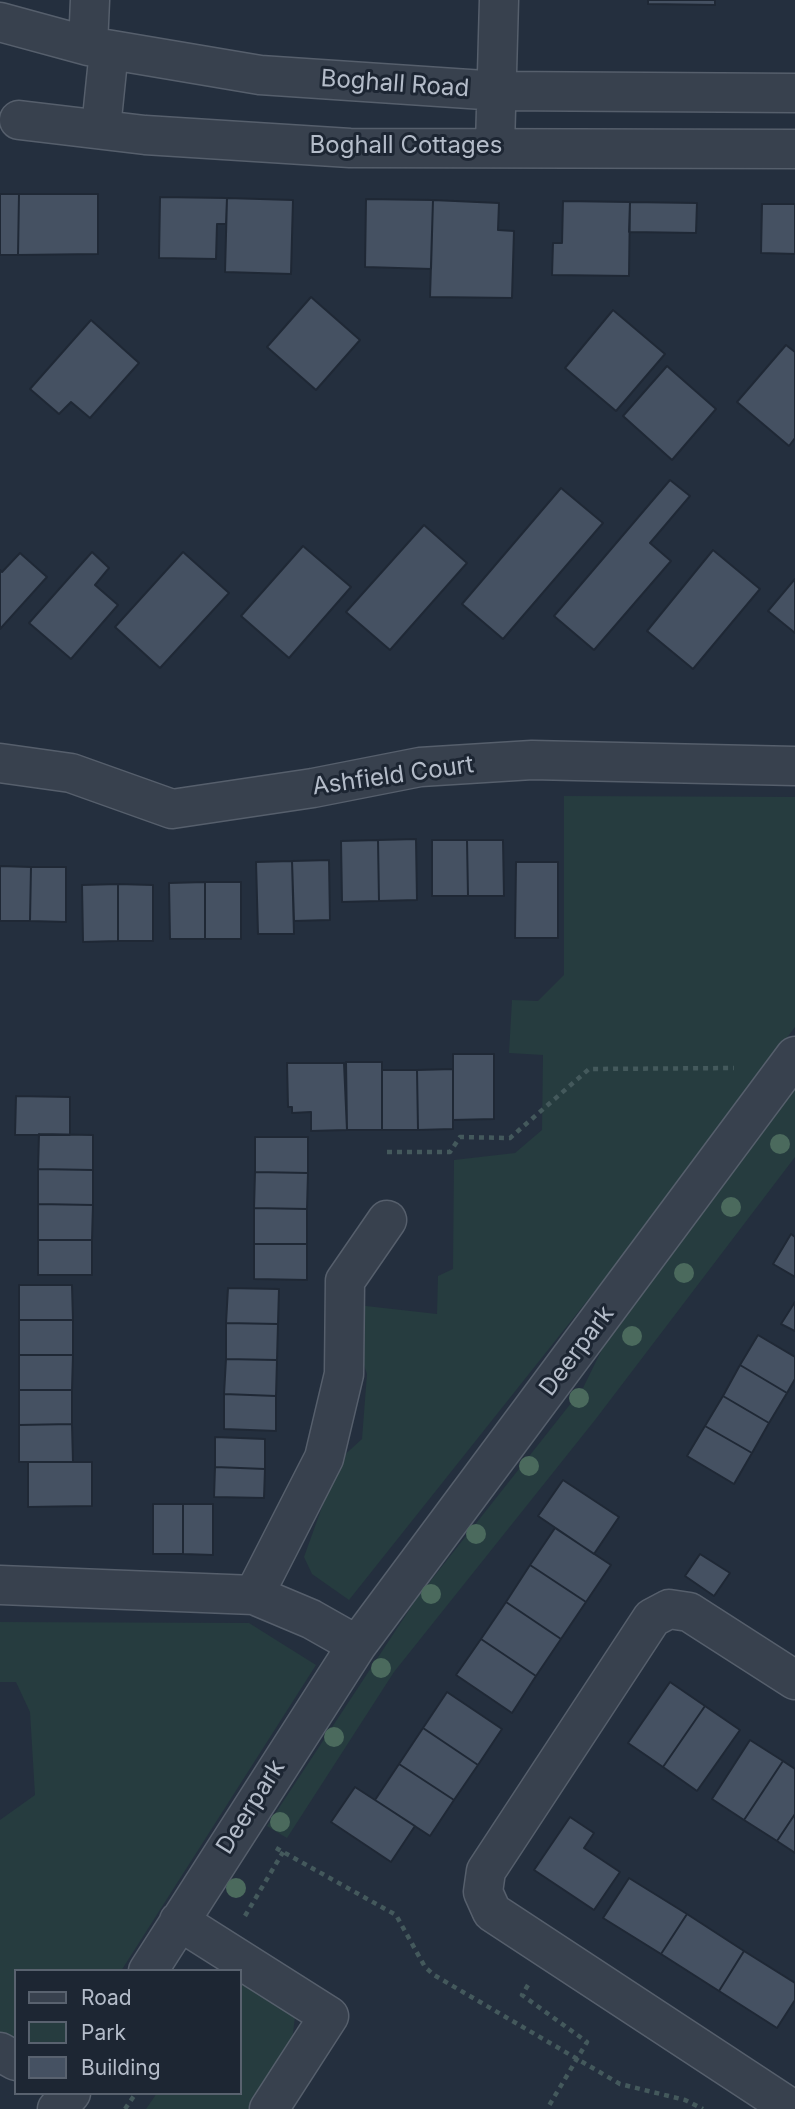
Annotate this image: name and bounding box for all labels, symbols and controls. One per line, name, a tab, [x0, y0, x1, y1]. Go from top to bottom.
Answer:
street label: Boghall Road	[320, 64, 470, 104]
street label: Boghall Cottages	[310, 132, 502, 160]
street label: Ashfield Court	[310, 750, 476, 802]
street label: Deerpark	[534, 1300, 620, 1402]
street label: Deerpark	[211, 1755, 291, 1859]
legend	[14, 1969, 242, 2095]
text: Road	[81, 1985, 132, 2010]
text: Park	[81, 2020, 126, 2045]
text: Building	[81, 2055, 161, 2080]

